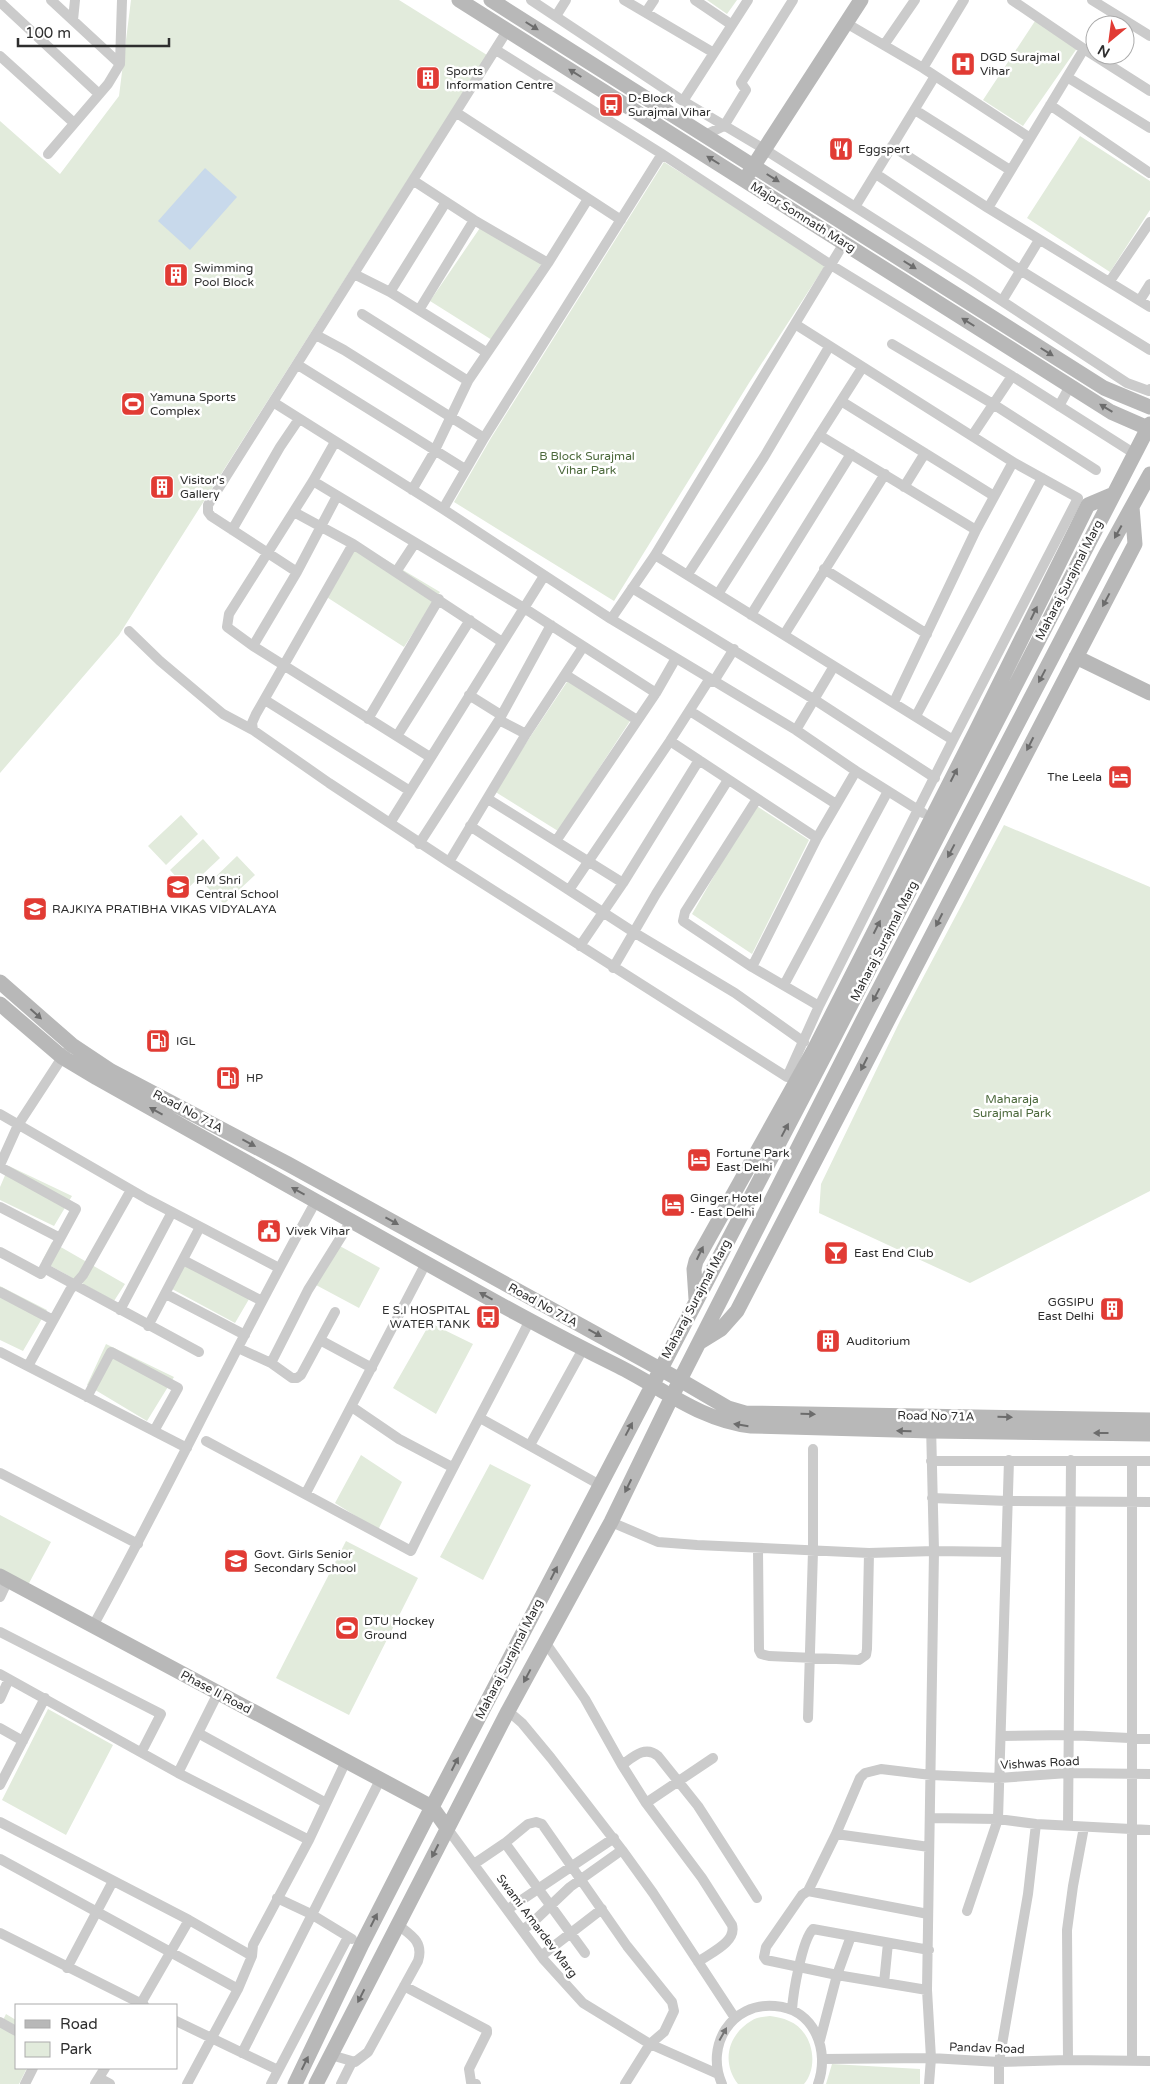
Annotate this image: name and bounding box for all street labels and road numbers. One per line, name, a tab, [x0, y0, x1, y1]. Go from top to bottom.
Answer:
street label: Major Somnath Marg	[748, 179, 858, 255]
street label: Maharaj Surajmal Marg	[1033, 518, 1105, 642]
street label: Maharaj Surajmal Marg	[848, 879, 920, 1003]
street label: Road No 71A	[151, 1087, 225, 1135]
street label: Maharaj Surajmal Marg	[659, 1237, 733, 1361]
street label: Road No 71A	[506, 1280, 580, 1330]
street label: Road No 71A	[897, 1408, 975, 1424]
street label: Maharaj Surajmal Marg	[473, 1597, 545, 1721]
street label: Phase II Road	[178, 1668, 254, 1716]
street label: Vishwas Road	[1000, 1754, 1080, 1772]
street label: Swami Amardev Marg	[494, 1872, 580, 1980]
street label: Pandav Road	[949, 2040, 1025, 2056]

